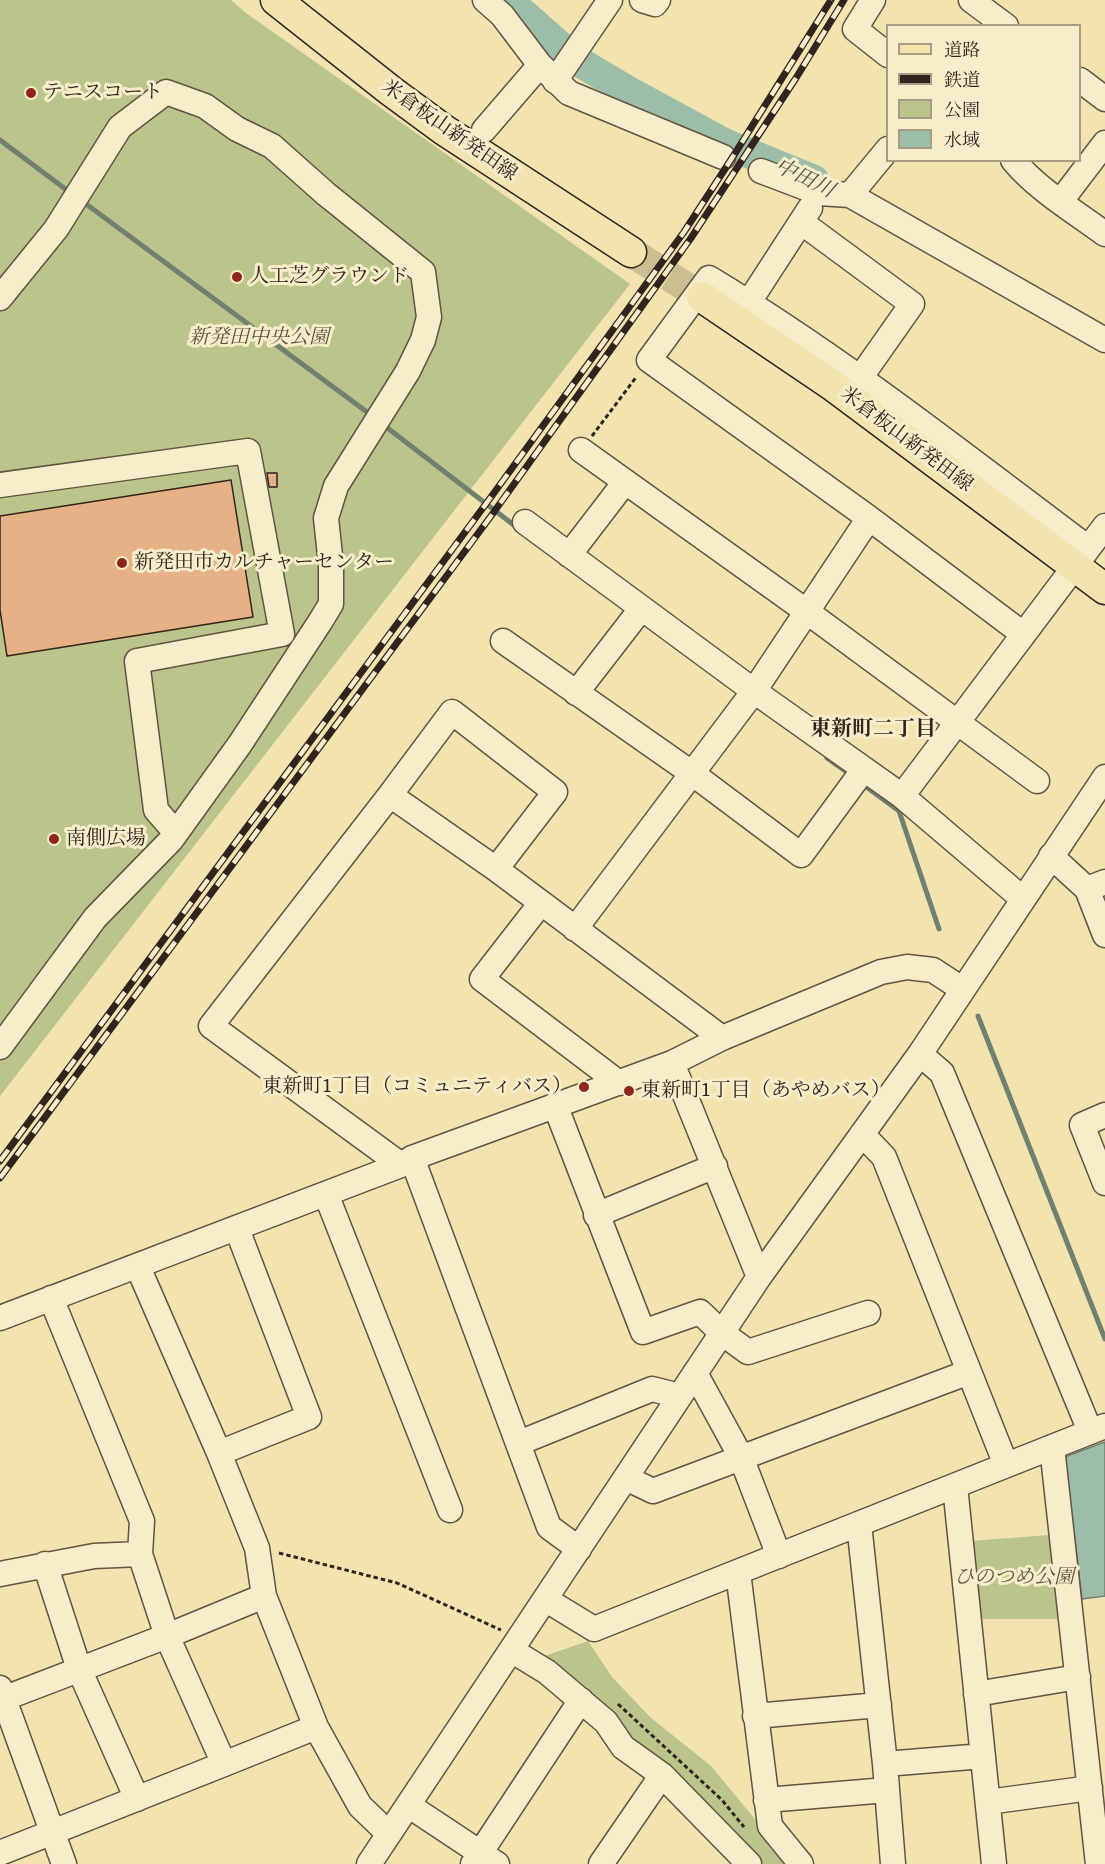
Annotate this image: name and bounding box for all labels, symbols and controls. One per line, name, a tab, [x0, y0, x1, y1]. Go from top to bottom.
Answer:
legend	[886, 24, 1081, 162]
text: 道路	[944, 36, 980, 63]
text: 鉄道	[944, 66, 980, 93]
street label: 米倉板山新発田線	[377, 75, 521, 187]
place label: テニスコート	[43, 81, 163, 105]
marker: テニスコート	[24, 86, 38, 100]
text: 公園	[944, 96, 980, 123]
text: 水域	[944, 126, 980, 153]
water label: 中田川	[770, 154, 838, 204]
place label: 人工芝グラウンド	[249, 265, 409, 289]
marker: 人工芝グラウンド	[230, 270, 244, 284]
park label: 新発田中央公園	[189, 326, 329, 350]
street label: 米倉板山新発田線	[835, 382, 977, 498]
place label: 新発田市カルチャーセンター	[134, 551, 394, 575]
marker: 新発田市カルチャーセンター	[115, 556, 129, 570]
district label: 東新町二丁目	[810, 717, 936, 743]
place label: 南側広場	[66, 827, 146, 851]
marker: 南側広場	[47, 832, 61, 846]
place label: 東新町1丁目（コミュニティバス）	[262, 1075, 572, 1099]
place label: 東新町1丁目（あやめバス）	[641, 1079, 891, 1103]
marker: 東新町1丁目（コミュニティバス）	[577, 1080, 591, 1094]
marker: 東新町1丁目（あやめバス）	[622, 1084, 636, 1098]
park label: ひのつめ公園	[954, 1566, 1074, 1590]

